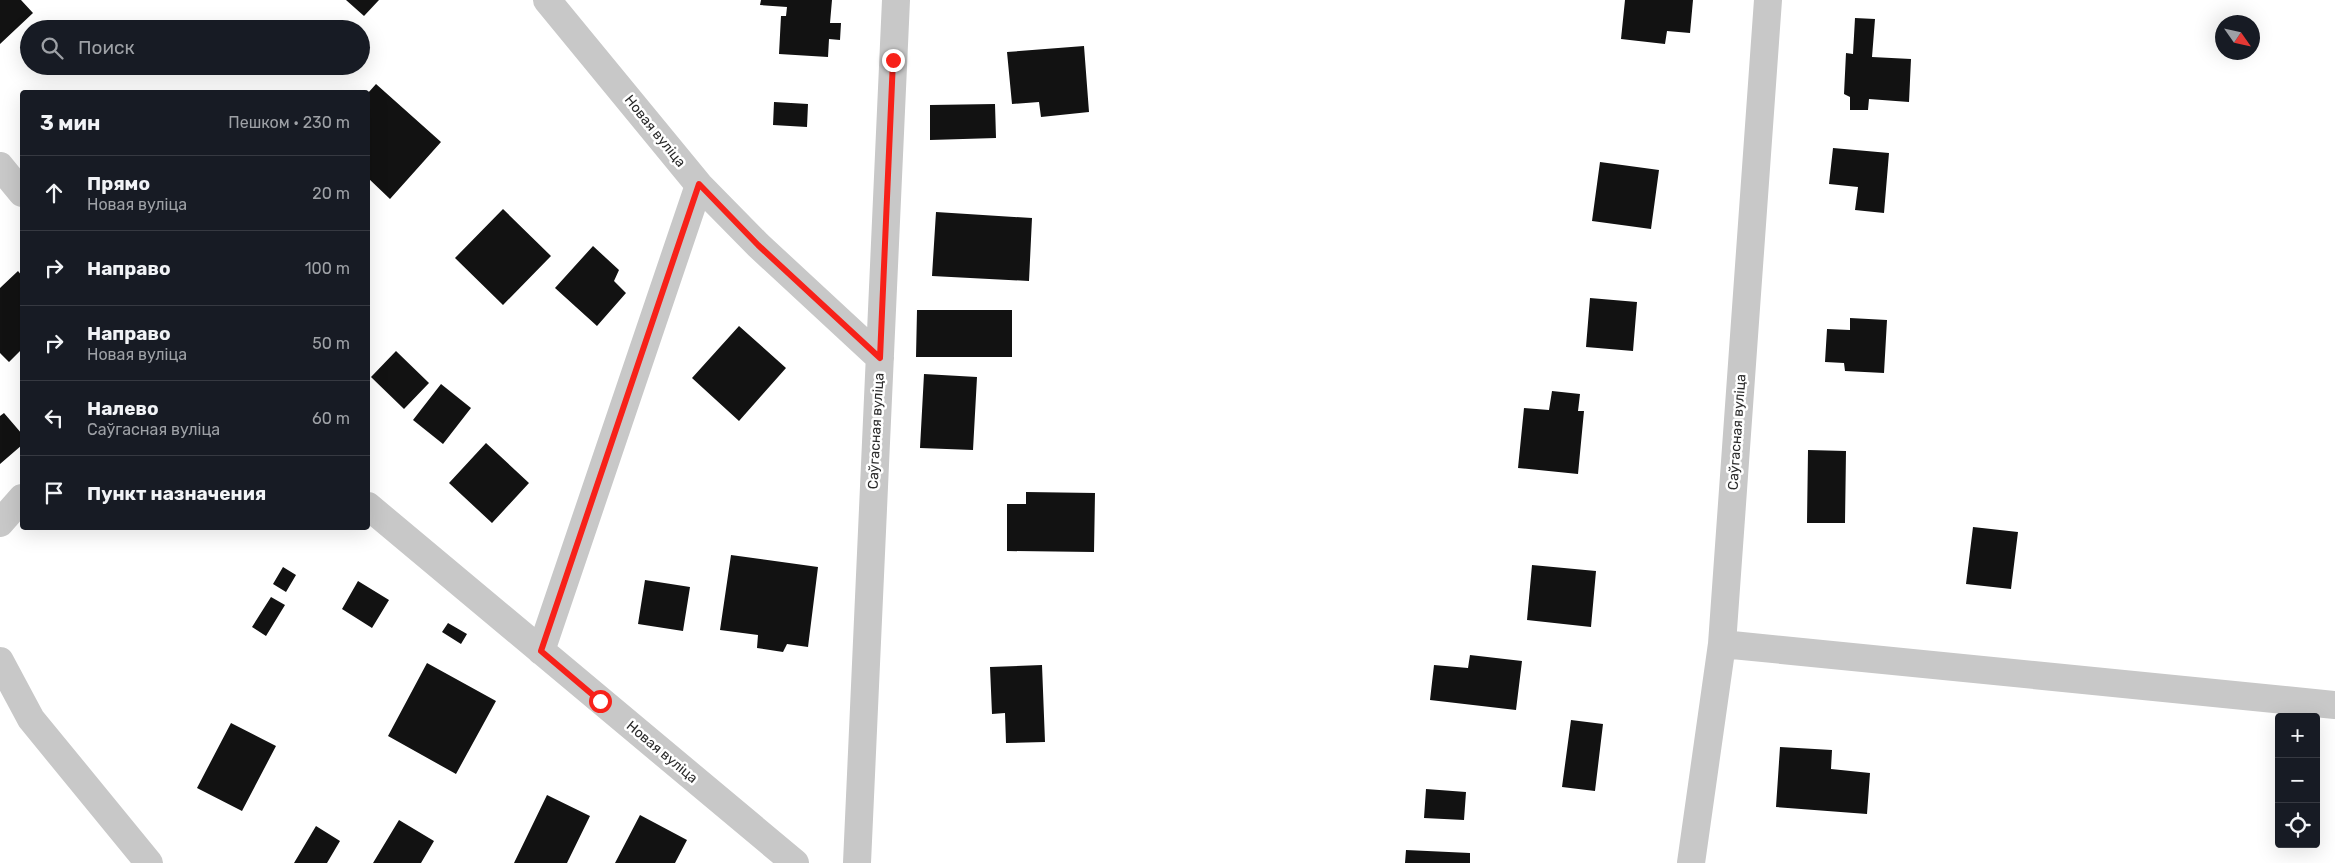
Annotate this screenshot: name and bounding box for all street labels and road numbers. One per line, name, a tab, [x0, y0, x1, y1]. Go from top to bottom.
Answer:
street label: Новая вуліца	[621, 92, 689, 170]
street label: Саўгасная вуліца	[864, 372, 888, 490]
street label: Саўгасная вуліца	[1724, 373, 1750, 491]
street label: Новая вуліца	[623, 717, 701, 787]

